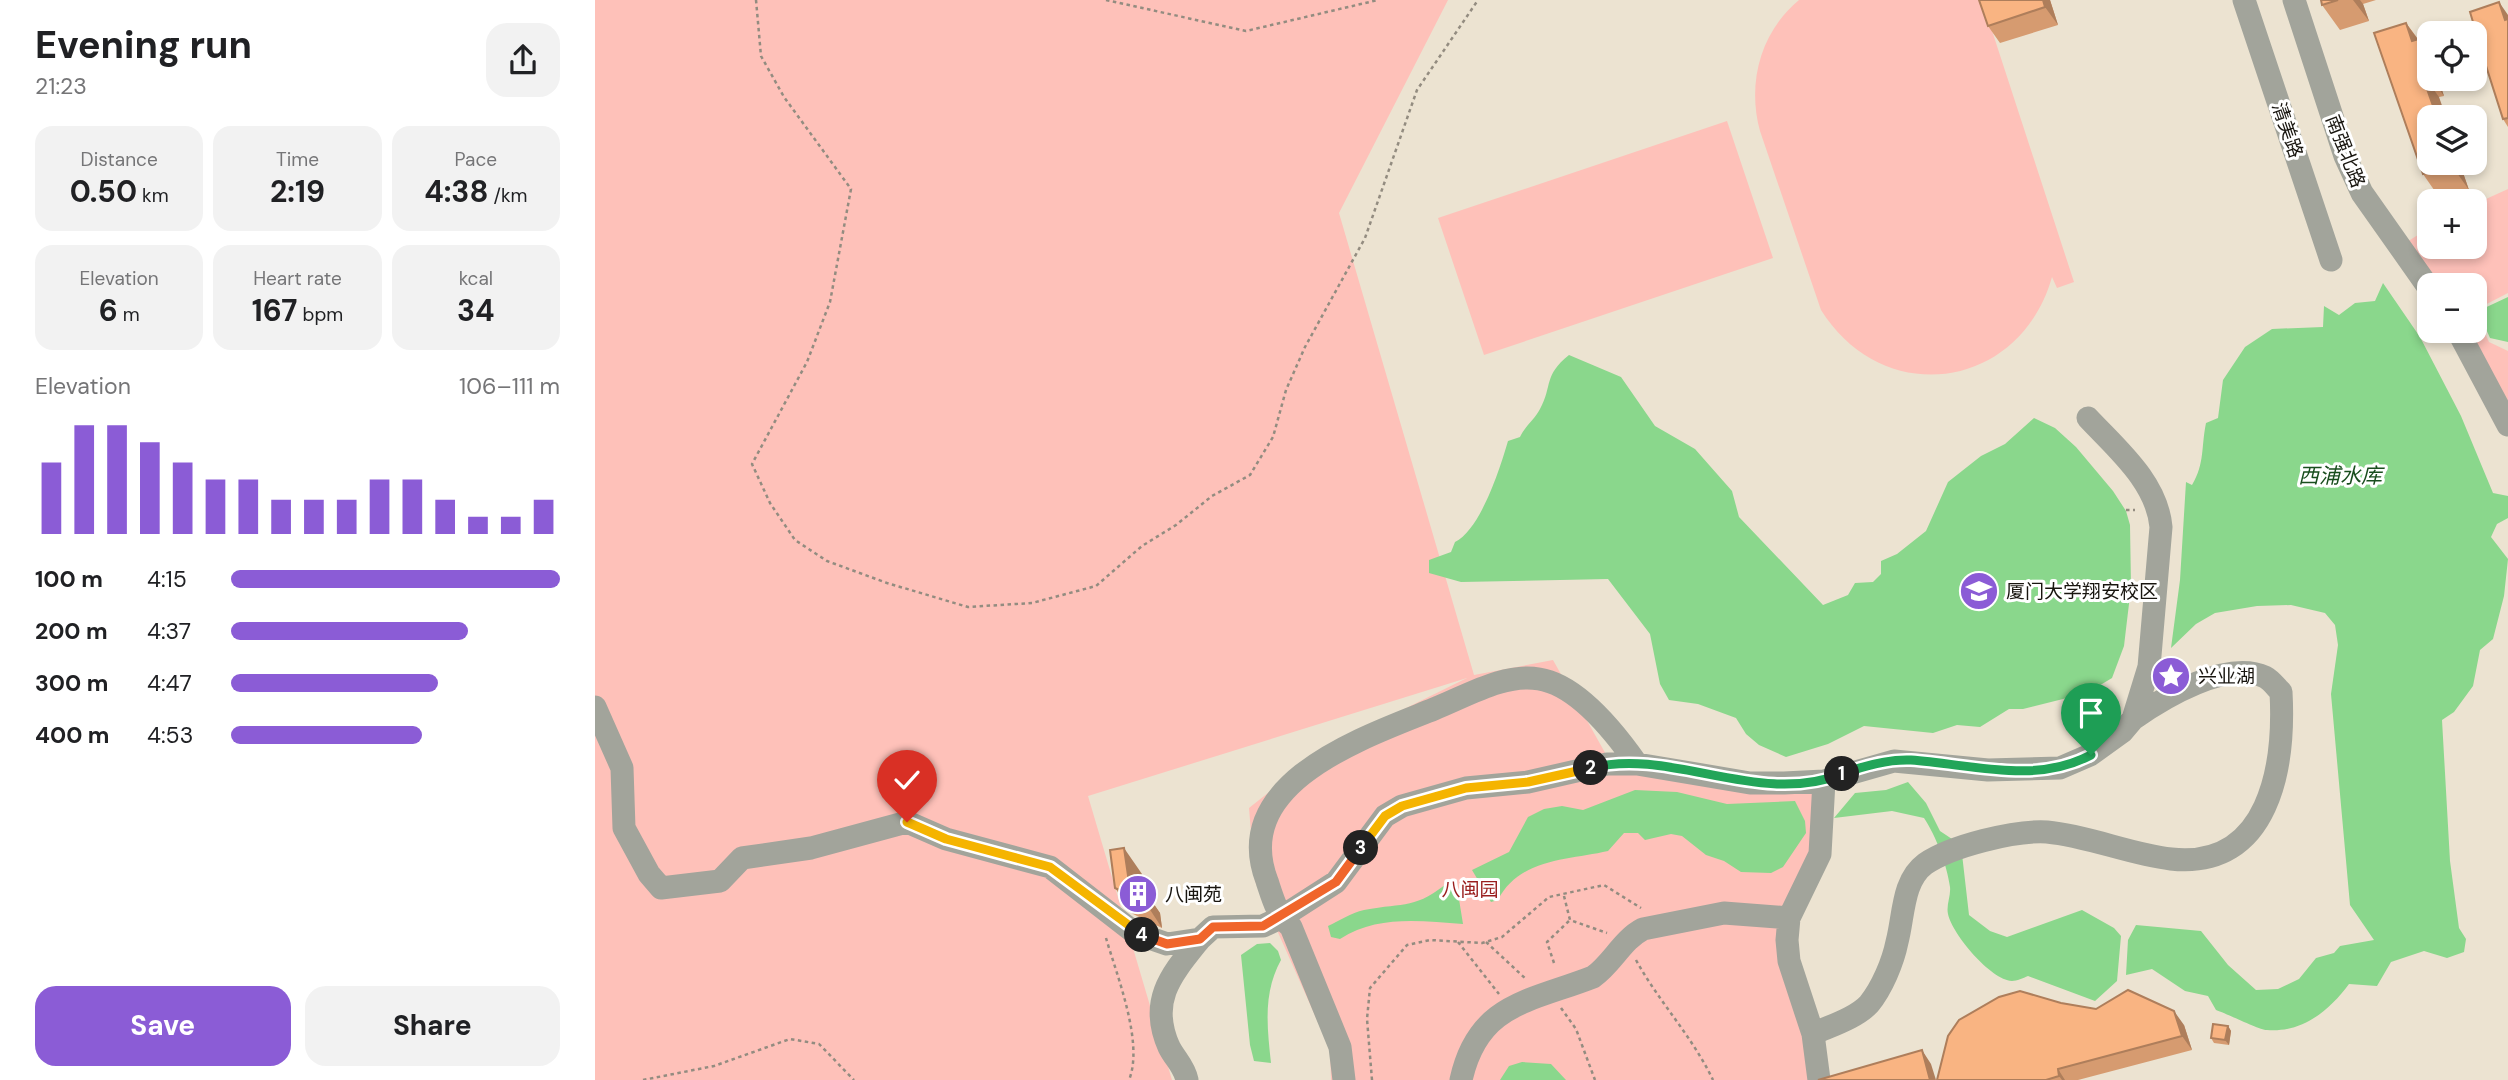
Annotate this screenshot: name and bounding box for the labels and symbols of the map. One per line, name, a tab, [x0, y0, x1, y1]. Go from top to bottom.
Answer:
street label: 清美路	[2266, 99, 2309, 161]
street label: 南强北路	[2320, 111, 2371, 191]
water label: 西浦水库	[2298, 462, 2385, 490]
school or university icon: 厦门大学翔安校区	[1958, 570, 2000, 612]
place label: 厦门大学翔安校区	[2006, 579, 2158, 604]
place icon: 兴业湖	[2150, 655, 2192, 697]
place label: 兴业湖	[2198, 664, 2255, 689]
pin	[2061, 683, 2121, 755]
pin	[877, 750, 937, 822]
pin: 2	[1573, 750, 1609, 786]
pin: 1	[1825, 756, 1859, 792]
pin: 3	[1343, 830, 1379, 866]
building icon: 八闽苑	[1117, 873, 1159, 915]
park label: 八闽园	[1441, 877, 1499, 902]
place label: 八闽苑	[1165, 882, 1222, 907]
pin: 4	[1125, 918, 1159, 953]

